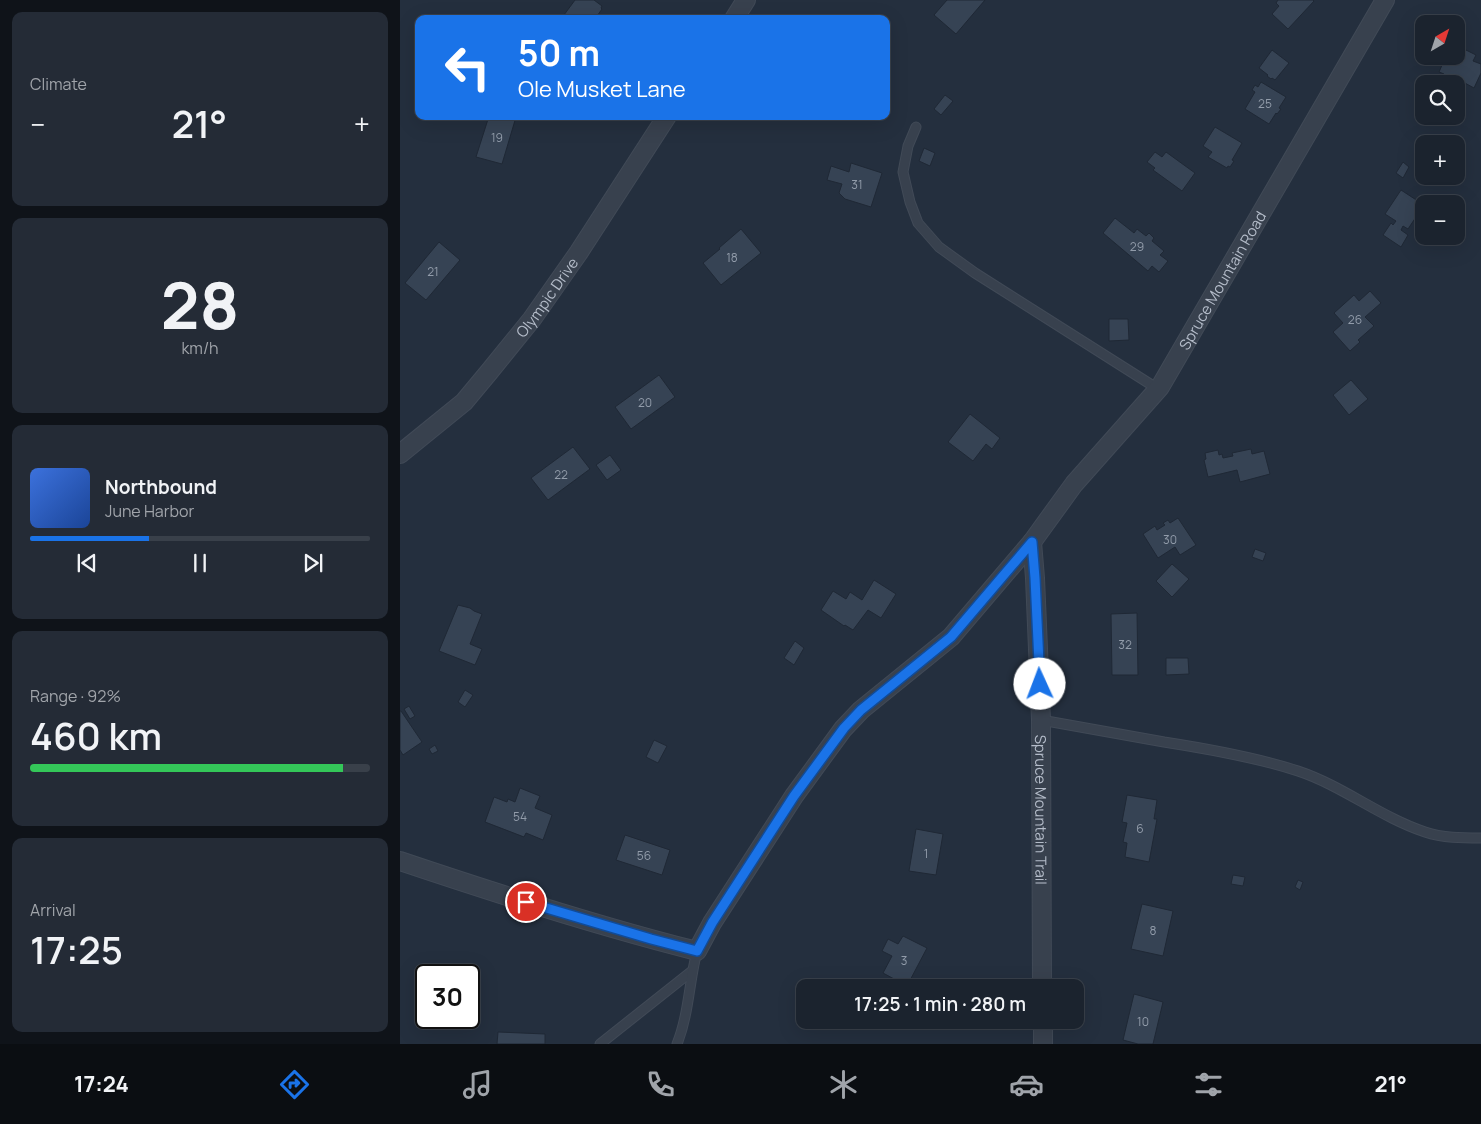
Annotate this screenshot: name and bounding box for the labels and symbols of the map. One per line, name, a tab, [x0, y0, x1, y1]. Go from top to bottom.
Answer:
north arrow	[1415, 15, 1465, 65]
house number: 25	[1258, 95, 1272, 112]
house number: 19	[491, 129, 503, 146]
house number: 31	[851, 176, 863, 193]
street label: Spruce Mountain Road	[1174, 207, 1271, 353]
house number: 29	[1130, 238, 1144, 255]
house number: 18	[726, 249, 738, 266]
street label: Olympic Drive	[511, 253, 583, 342]
house number: 21	[427, 263, 439, 280]
house number: 26	[1348, 311, 1362, 328]
house number: 20	[638, 394, 652, 411]
house number: 22	[554, 466, 568, 483]
house number: 30	[1163, 531, 1177, 548]
house number: 32	[1118, 636, 1132, 653]
position arrow	[1013, 657, 1065, 709]
street label: Spruce Mountain Trail	[1031, 735, 1052, 885]
house number: 54	[513, 808, 527, 825]
house number: 6	[1136, 820, 1144, 837]
house number: 1	[924, 845, 928, 862]
house number: 56	[637, 847, 651, 864]
pin	[505, 881, 547, 923]
house number: 8	[1150, 922, 1157, 939]
house number: 3	[901, 952, 907, 969]
speed limit sign: 30	[415, 964, 480, 1029]
house number: 10	[1137, 1013, 1149, 1030]

